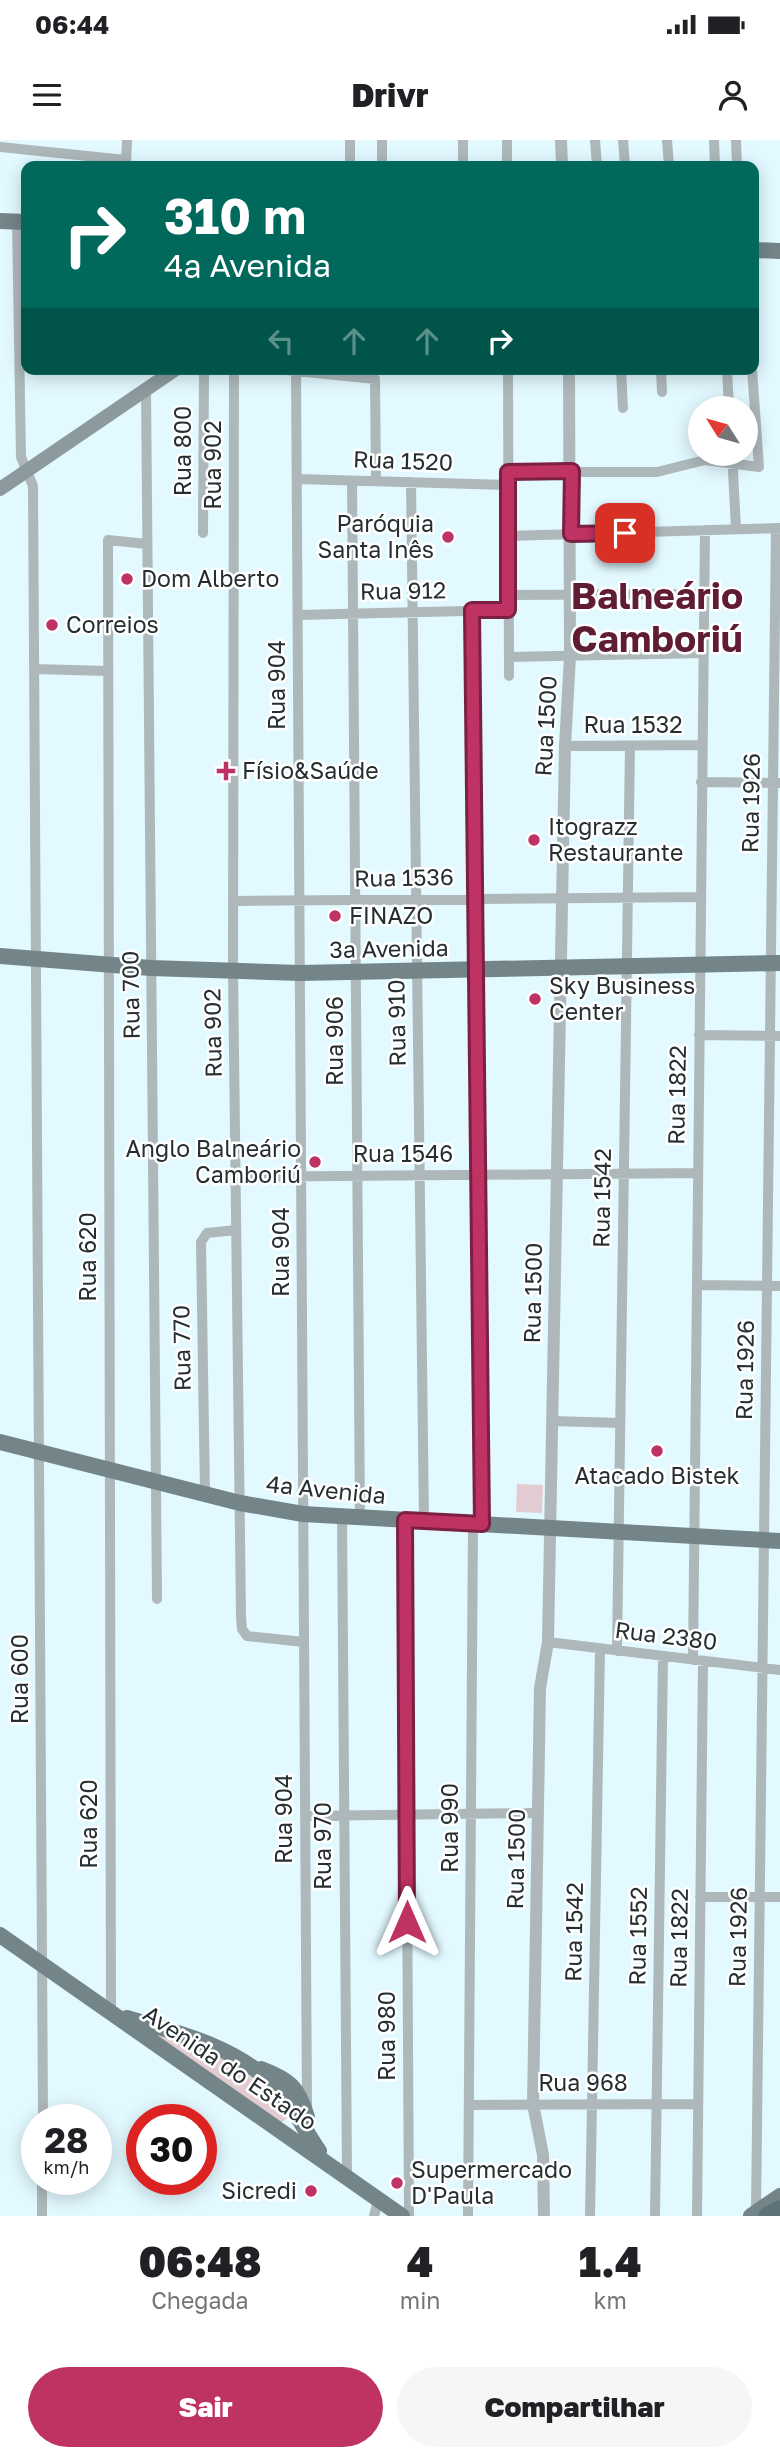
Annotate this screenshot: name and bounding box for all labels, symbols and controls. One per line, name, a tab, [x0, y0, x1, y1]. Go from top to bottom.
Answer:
text: 06:44	[35, 9, 109, 40]
icon: menu	[28, 76, 66, 114]
text: Drivr	[351, 76, 429, 114]
icon: person	[714, 76, 752, 114]
text: 310 m	[164, 186, 306, 245]
icon: right	[49, 189, 140, 280]
text: 4ª Avenida	[164, 246, 331, 284]
icon: left	[262, 322, 300, 360]
icon: ahead	[335, 322, 373, 360]
icon: ahead	[408, 322, 446, 360]
icon: right	[481, 322, 519, 360]
north arrow	[688, 396, 758, 466]
map controls	[688, 396, 758, 466]
street label: Rua 800	[168, 406, 196, 496]
street label: Rua 902	[198, 420, 226, 510]
street label: Rua 1520	[353, 444, 453, 476]
pin	[595, 503, 655, 563]
place label: Paróquia Santa Inês	[318, 509, 434, 563]
icon: arrive	[606, 514, 644, 552]
marker: Paróquia Santa Inês	[440, 529, 456, 545]
place label: Dom Alberto	[141, 564, 279, 592]
marker: Dom Alberto	[119, 571, 135, 587]
district label: Balneário Camboriú	[571, 573, 743, 660]
street label: Rua 912	[360, 575, 446, 605]
place label: Correios	[66, 610, 159, 638]
marker: Correios	[44, 617, 60, 633]
street label: Rua 904	[262, 640, 290, 730]
street label: Rua 1500	[528, 675, 562, 777]
street label: Rua 1532	[583, 710, 683, 738]
street label: Rua 1926	[735, 753, 765, 853]
place label: Físio&Saúde	[242, 756, 379, 784]
marker: Físio&Saúde	[216, 761, 236, 781]
place label: Itograzz Restaurante	[548, 812, 683, 866]
marker: Itograzz Restaurante	[526, 832, 542, 848]
street label: Rua 1536	[354, 862, 454, 892]
place label: FINAZO	[349, 901, 433, 929]
marker: FINAZO	[327, 908, 343, 924]
street label: 3ª Avenida	[329, 933, 449, 963]
street label: Rua 700	[115, 950, 145, 1040]
place label: Sky Business Center	[549, 971, 695, 1025]
street label: Rua 910	[381, 979, 411, 1067]
street label: Rua 902	[197, 988, 227, 1078]
marker: Sky Business Center	[527, 991, 543, 1007]
street label: Rua 906	[320, 996, 348, 1086]
street label: Rua 1822	[661, 1045, 691, 1145]
place label: Anglo Balneário Camboriú	[125, 1134, 301, 1188]
street label: Rua 1546	[353, 1139, 453, 1167]
street label: Rua 1542	[586, 1148, 616, 1248]
marker: Anglo Balneário Camboriú	[307, 1154, 323, 1170]
street label: Rua 904	[266, 1207, 294, 1297]
street label: Rua 620	[73, 1212, 101, 1302]
street label: Rua 1500	[517, 1242, 547, 1344]
street label: Rua 770	[166, 1305, 196, 1391]
street label: Rua 1926	[729, 1320, 759, 1420]
marker: Atacado Bistek	[649, 1443, 665, 1459]
place label: Atacado Bistek	[574, 1461, 740, 1489]
street label: 4ª Avenida	[265, 1469, 387, 1509]
street label: Rua 2380	[613, 1615, 719, 1655]
street label: Rua 600	[5, 1634, 33, 1724]
street label: Rua 904	[269, 1774, 297, 1864]
street label: Rua 620	[74, 1779, 102, 1869]
street label: Rua 990	[435, 1783, 463, 1873]
street label: Rua 970	[308, 1802, 336, 1890]
street label: Rua 1500	[500, 1808, 530, 1910]
street label: Rua 1542	[558, 1882, 588, 1982]
position arrow	[370, 1885, 444, 1959]
street label: Rua 1552	[622, 1886, 652, 1986]
street label: Rua 1926	[722, 1887, 752, 1987]
street label: Rua 1822	[663, 1888, 693, 1988]
street label: Rua 980	[372, 1991, 400, 2081]
street label: Avenida do Estado	[139, 1999, 323, 2136]
street label: Rua 968	[538, 2068, 628, 2096]
speed limit sign: 30	[126, 2104, 217, 2195]
text: 28	[45, 2119, 88, 2161]
place label: Supermercado D'Paula	[411, 2155, 572, 2209]
text: km/h	[44, 2156, 89, 2178]
marker: Supermercado D'Paula	[389, 2175, 405, 2191]
place label: Sicredi	[221, 2176, 297, 2204]
marker: Sicredi	[303, 2183, 319, 2199]
text: 06:48	[138, 2236, 261, 2286]
text: 4	[407, 2236, 433, 2286]
text: 1.4	[579, 2236, 642, 2286]
text: Chegada	[151, 2286, 249, 2314]
text: min	[400, 2286, 440, 2314]
text: km	[594, 2286, 627, 2314]
button: Sair	[28, 2367, 383, 2447]
button: Compartilhar	[397, 2367, 752, 2447]

